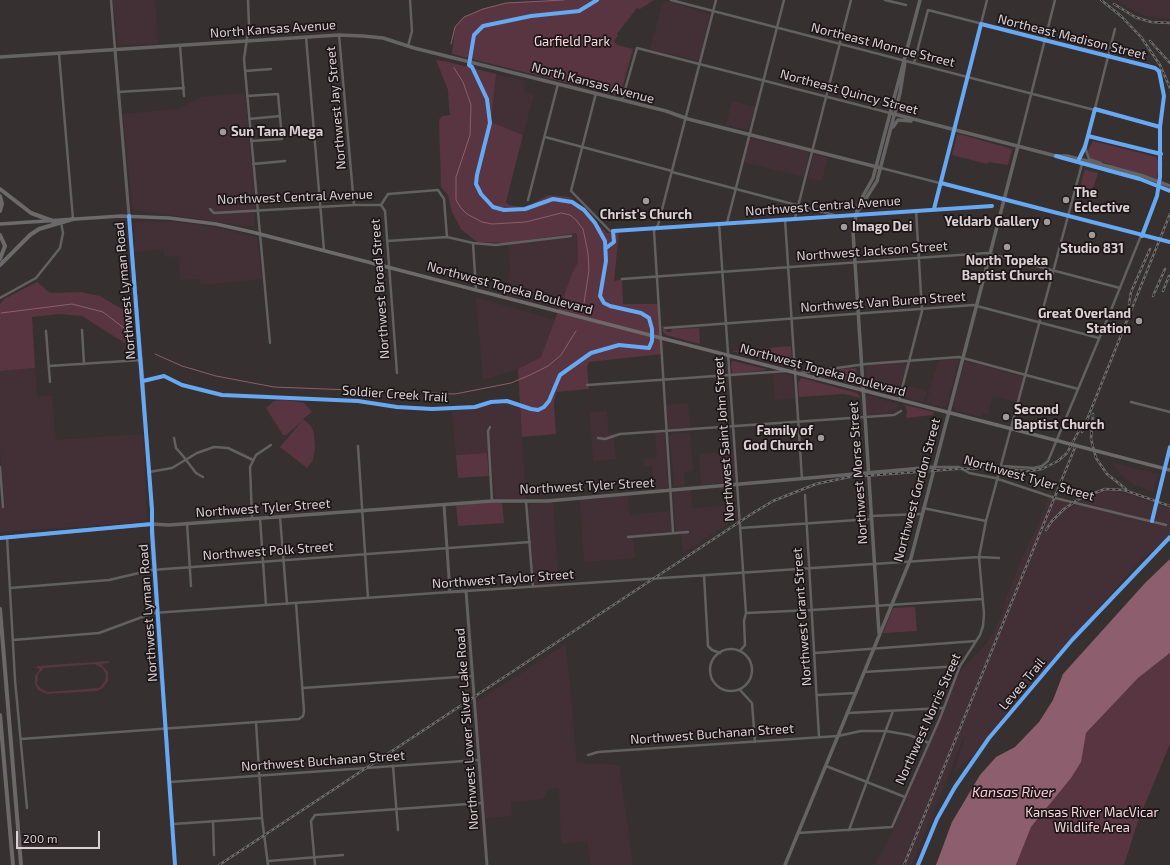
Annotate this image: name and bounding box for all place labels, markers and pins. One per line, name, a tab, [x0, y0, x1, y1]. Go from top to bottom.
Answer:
place label: Sun Tana Mega	[231, 124, 323, 140]
marker: Sun Tana Mega	[218, 127, 228, 137]
place label: The Eclective	[1074, 185, 1130, 216]
marker: The Eclective	[1061, 195, 1071, 205]
marker: Christ's Church	[641, 196, 651, 206]
place label: Christ's Church	[600, 207, 692, 223]
place label: Yeldarb Gallery	[945, 214, 1039, 230]
marker: Yeldarb Gallery	[1042, 217, 1052, 227]
place label: Imago Dei	[852, 219, 912, 235]
marker: Imago Dei	[839, 222, 849, 232]
marker: Studio 831	[1087, 230, 1097, 240]
place label: Studio 831	[1060, 241, 1124, 257]
marker: North Topeka Baptist Church	[1002, 242, 1012, 252]
place label: North Topeka Baptist Church	[962, 253, 1052, 284]
place label: Great Overland Station	[1038, 306, 1131, 337]
marker: Great Overland Station	[1134, 316, 1144, 326]
place label: Second Baptist Church	[1014, 402, 1105, 433]
marker: Second Baptist Church	[1001, 412, 1011, 422]
place label: Family of God Church	[743, 423, 813, 454]
marker: Family of God Church	[816, 433, 826, 443]

